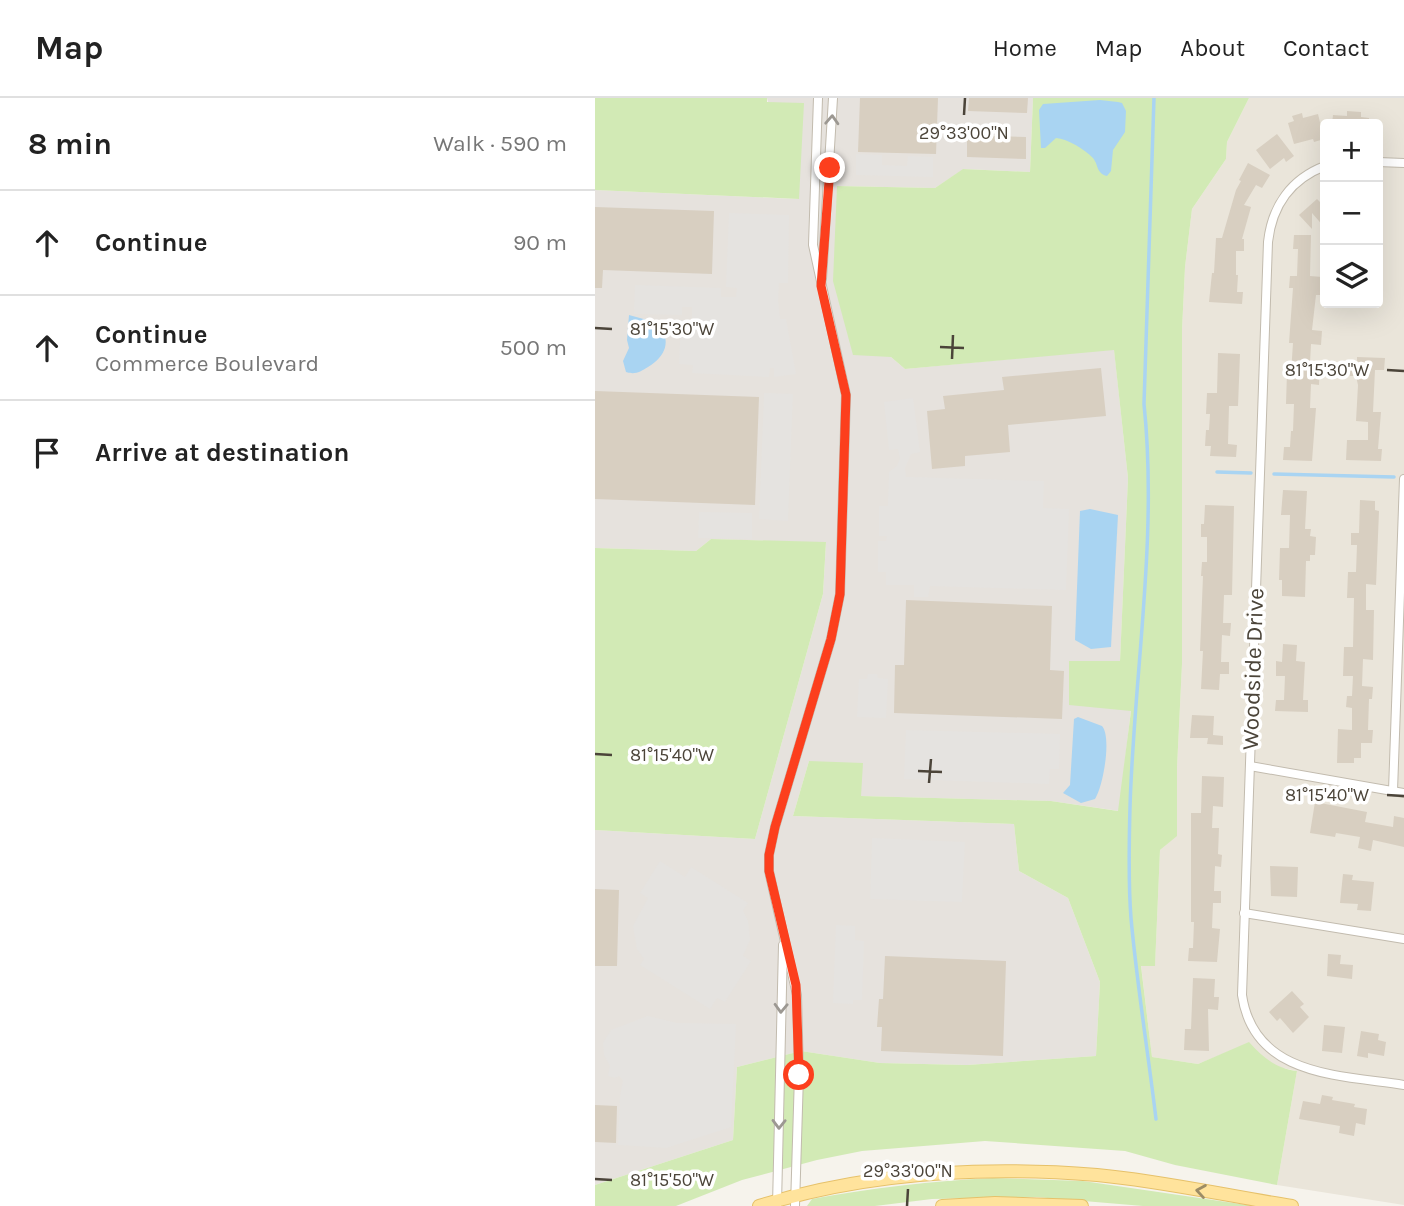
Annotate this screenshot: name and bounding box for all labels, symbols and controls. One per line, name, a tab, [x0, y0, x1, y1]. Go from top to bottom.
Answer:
text: Map	[35, 29, 103, 67]
text: Home	[993, 34, 1057, 62]
text: Map	[1095, 34, 1142, 62]
text: About	[1180, 34, 1245, 62]
text: Contact	[1283, 34, 1369, 62]
one-way arrow	[824, 114, 839, 125]
map controls	[1320, 119, 1383, 308]
button: +	[1320, 119, 1383, 182]
text: 29°33'00"N	[919, 122, 1009, 144]
text: 8 min	[28, 126, 112, 162]
text: Walk · 590 m	[433, 130, 567, 157]
route end	[814, 152, 845, 183]
button: −	[1320, 182, 1383, 245]
icon: ahead	[28, 224, 66, 262]
text: Continue	[95, 227, 207, 258]
text: 90 m	[513, 229, 567, 256]
button: layers	[1320, 245, 1383, 308]
text: 81°15'30"W	[630, 318, 714, 340]
text: Continue	[95, 319, 207, 350]
icon: ahead	[28, 329, 66, 367]
text: 500 m	[500, 334, 567, 361]
text: Commerce Boulevard	[95, 350, 319, 377]
text: 81°15'30"W	[1285, 359, 1369, 381]
icon: arrive	[28, 434, 66, 472]
text: Arrive at destination	[95, 437, 349, 468]
street label: Woodside Drive	[1237, 588, 1269, 750]
text: 81°15'40"W	[630, 744, 714, 766]
text: 81°15'40"W	[1285, 784, 1369, 806]
one-way arrow	[774, 1002, 789, 1013]
route start	[783, 1059, 814, 1090]
one-way arrow	[771, 1118, 786, 1129]
text: 29°33'00"N	[863, 1160, 953, 1182]
text: 81°15'50"W	[630, 1169, 714, 1191]
one-way arrow	[1195, 1184, 1207, 1199]

